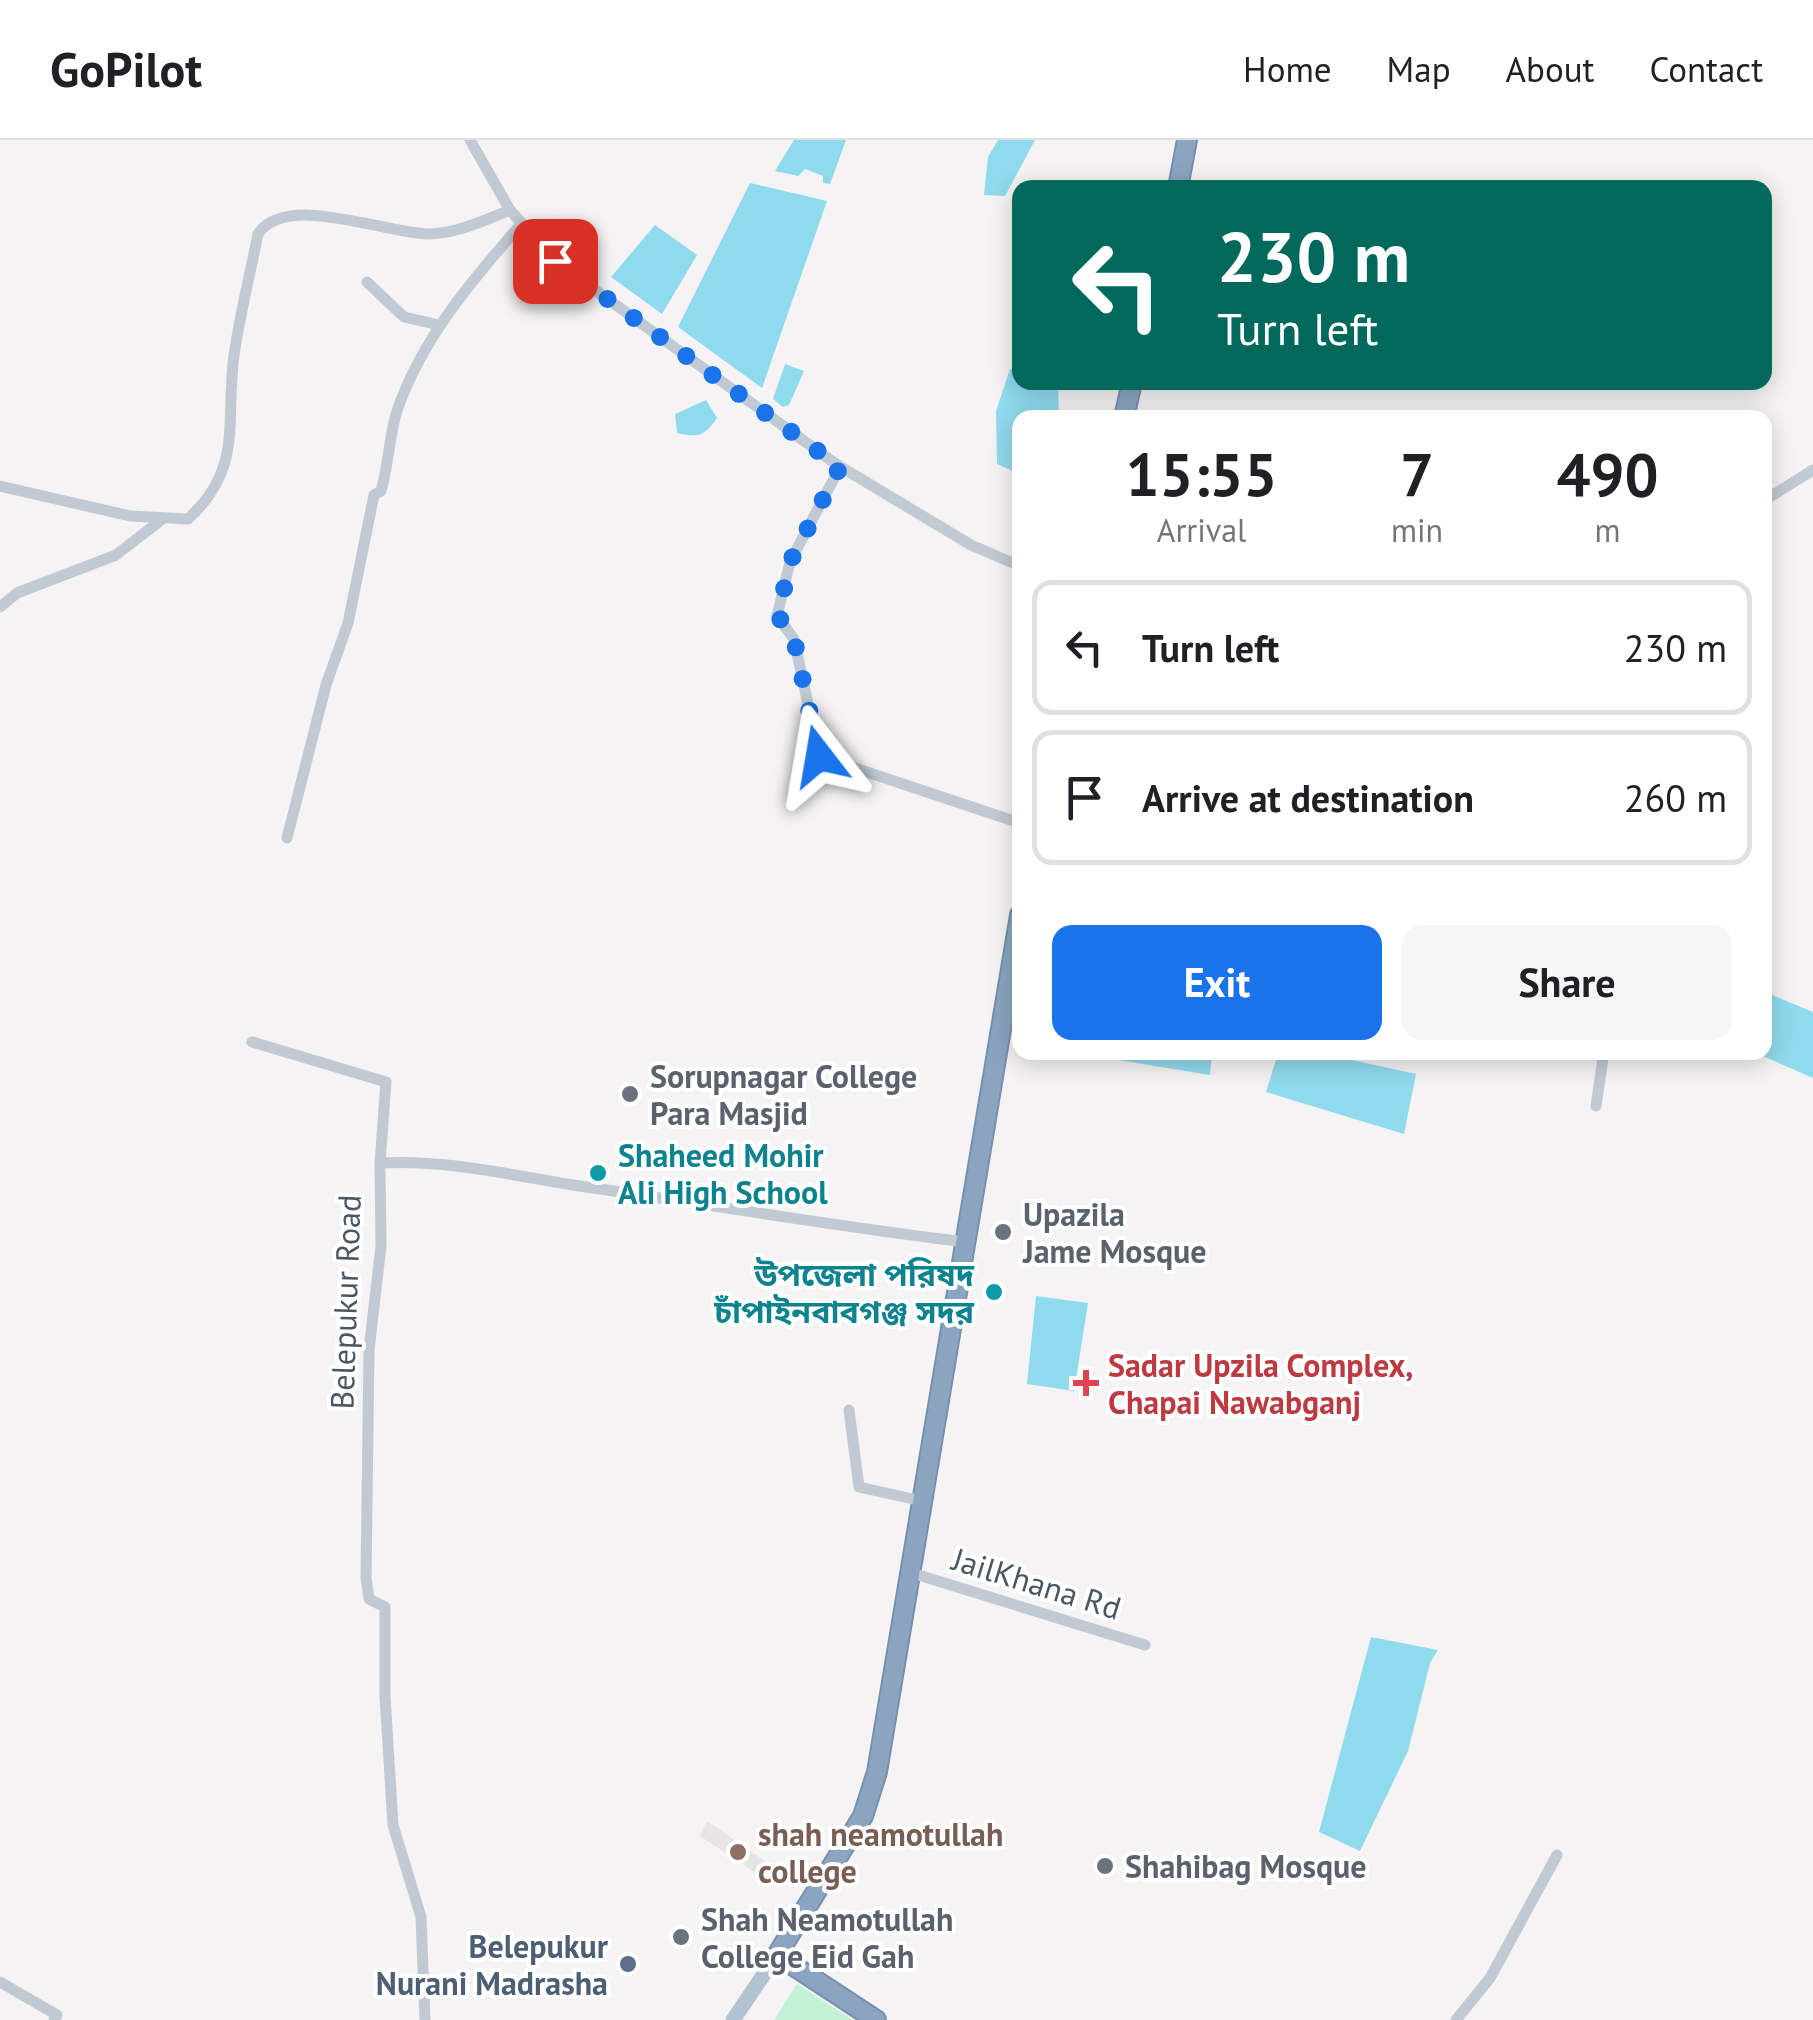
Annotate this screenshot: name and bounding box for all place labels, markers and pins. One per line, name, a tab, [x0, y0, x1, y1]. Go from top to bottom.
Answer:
pin	[513, 219, 598, 304]
place label: Sorupnagar College Para Masjid	[650, 1055, 917, 1134]
marker: Sorupnagar College Para Masjid	[619, 1083, 641, 1105]
place label: Shaheed Mohir Ali High School	[618, 1134, 828, 1213]
marker: Shaheed Mohir Ali High School	[587, 1162, 609, 1184]
place label: Upazila Jame Mosque	[1022, 1193, 1207, 1272]
marker: Upazila Jame Mosque	[992, 1221, 1014, 1243]
place label: উপজেলা পরিষদ চাঁপাইনবাবগঞ্জ সদর	[713, 1253, 975, 1332]
marker: উপজেলা পরিষদ চাঁপাইনবাবগঞ্জ সদর	[983, 1281, 1005, 1303]
place label: Sadar Upzila Complex, Chapai Nawabganj	[1108, 1344, 1413, 1423]
marker: Sadar Upzila Complex, Chapai Nawabganj	[1073, 1370, 1099, 1396]
place label: shah neamotullah college	[758, 1813, 1003, 1892]
marker: shah neamotullah college	[727, 1841, 749, 1863]
place label: Shahibag Mosque	[1125, 1845, 1367, 1887]
marker: Shahibag Mosque	[1094, 1855, 1116, 1877]
place label: Shah Neamotullah College Eid Gah	[701, 1898, 953, 1977]
place label: Belepukur Nurani Madrasha	[376, 1925, 609, 2004]
marker: Shah Neamotullah College Eid Gah	[670, 1926, 692, 1948]
marker: Belepukur Nurani Madrasha	[617, 1953, 639, 1975]

